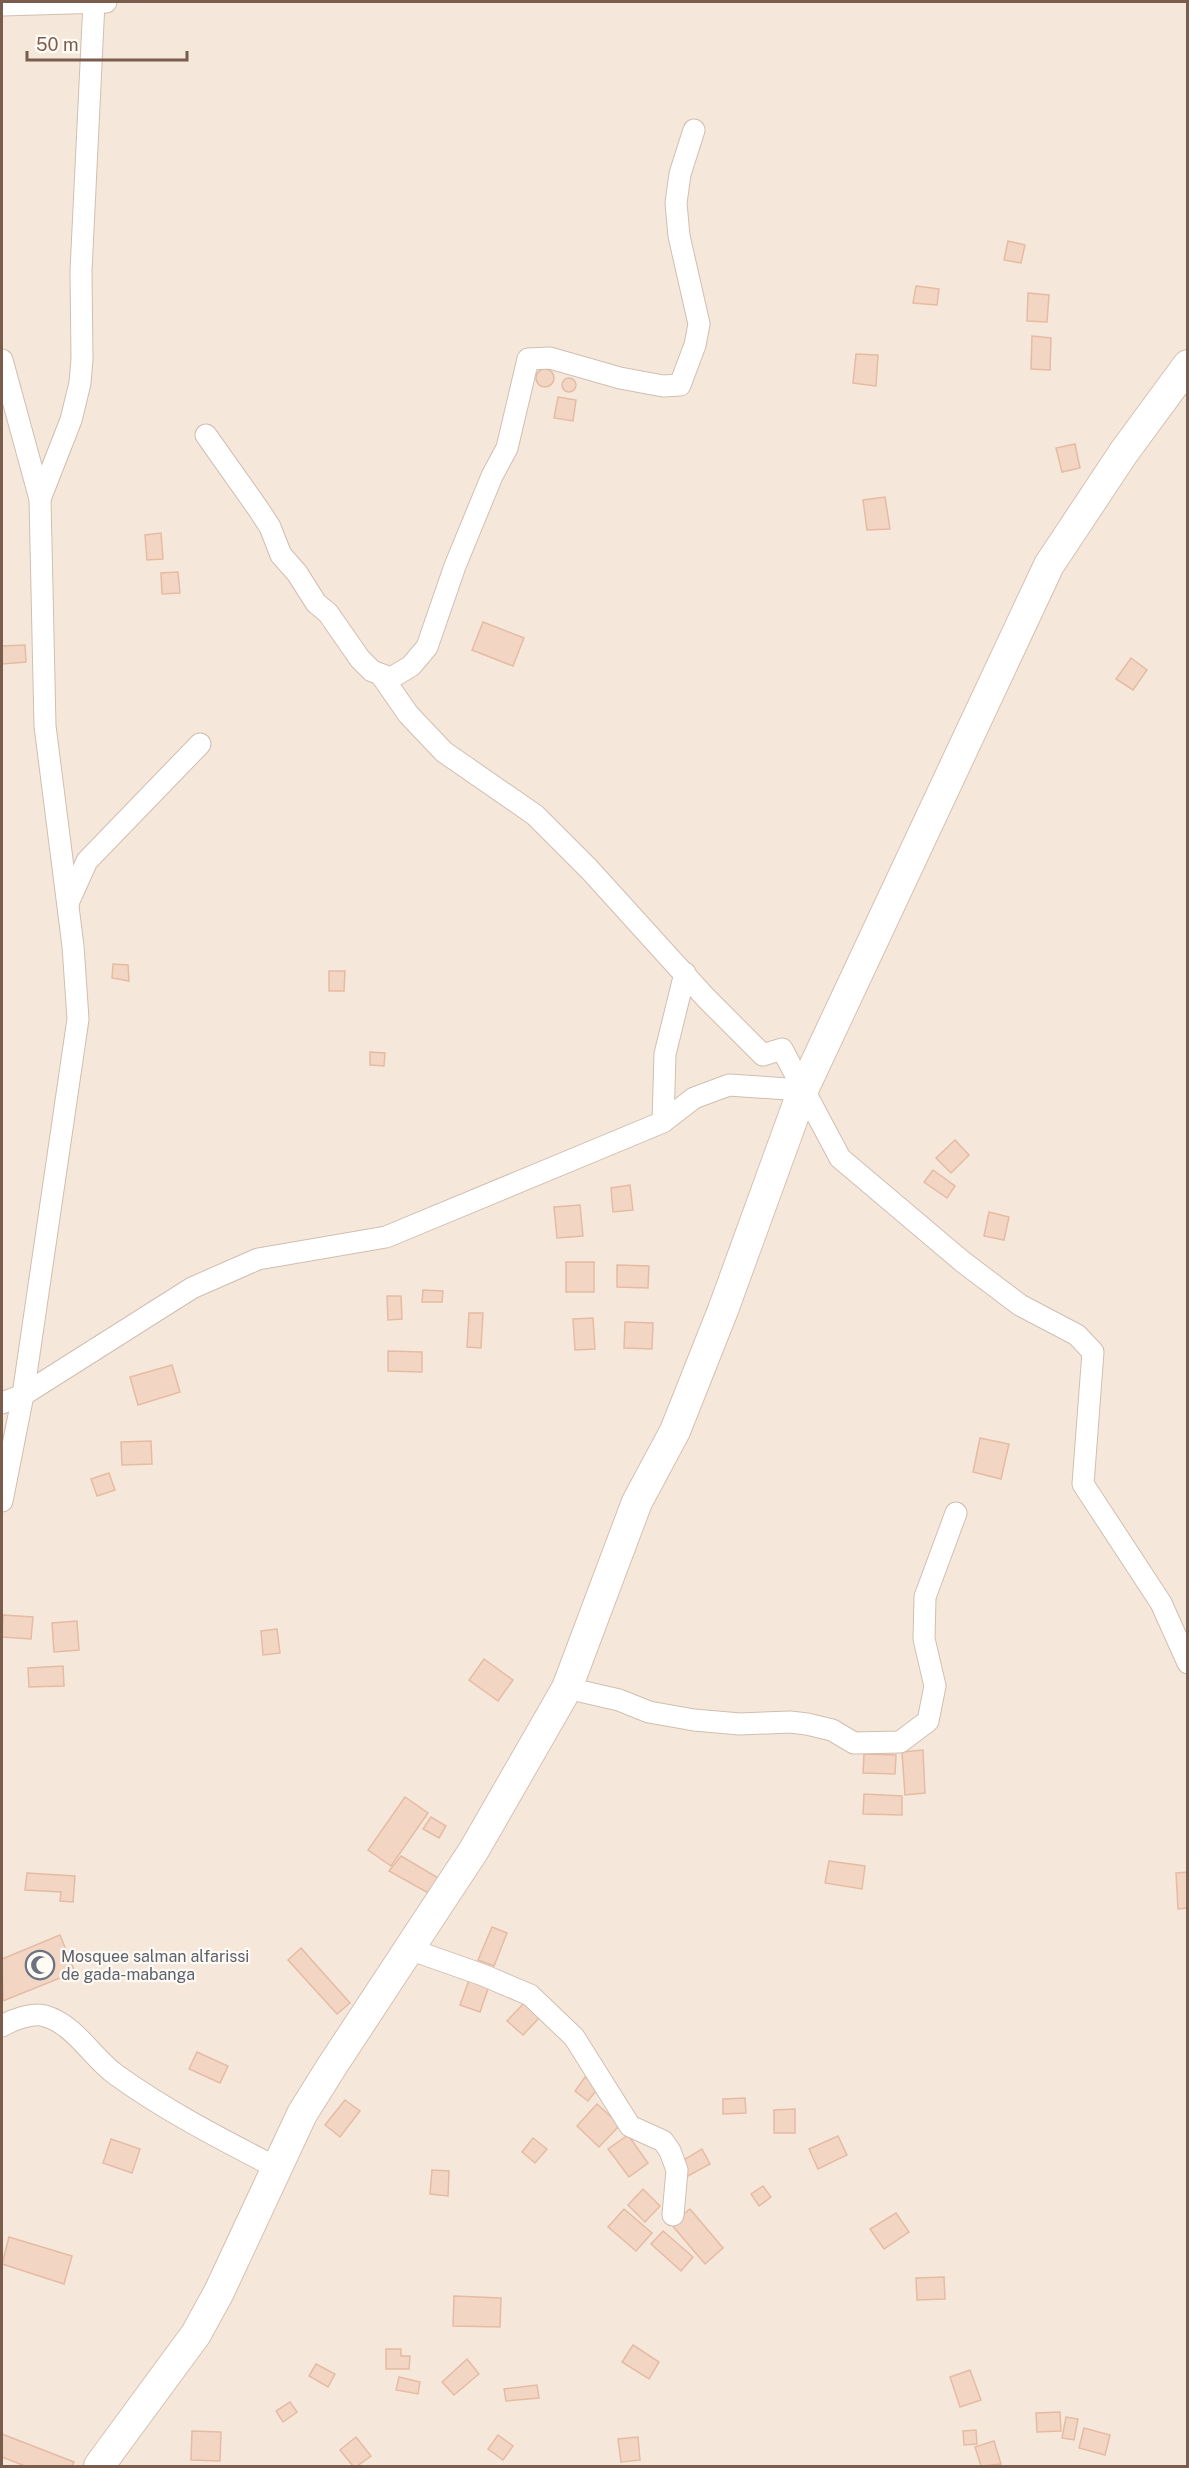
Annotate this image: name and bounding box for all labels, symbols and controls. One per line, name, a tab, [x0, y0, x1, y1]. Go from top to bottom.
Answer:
scale bar	[27, 24, 188, 62]
text: 50 m	[36, 34, 79, 55]
place label: Mosquee salman alfarissi de gada-mabanga	[61, 1947, 249, 1984]
mosque icon: Mosquee salman alfarissi de gada-mabanga	[24, 1949, 56, 1981]

